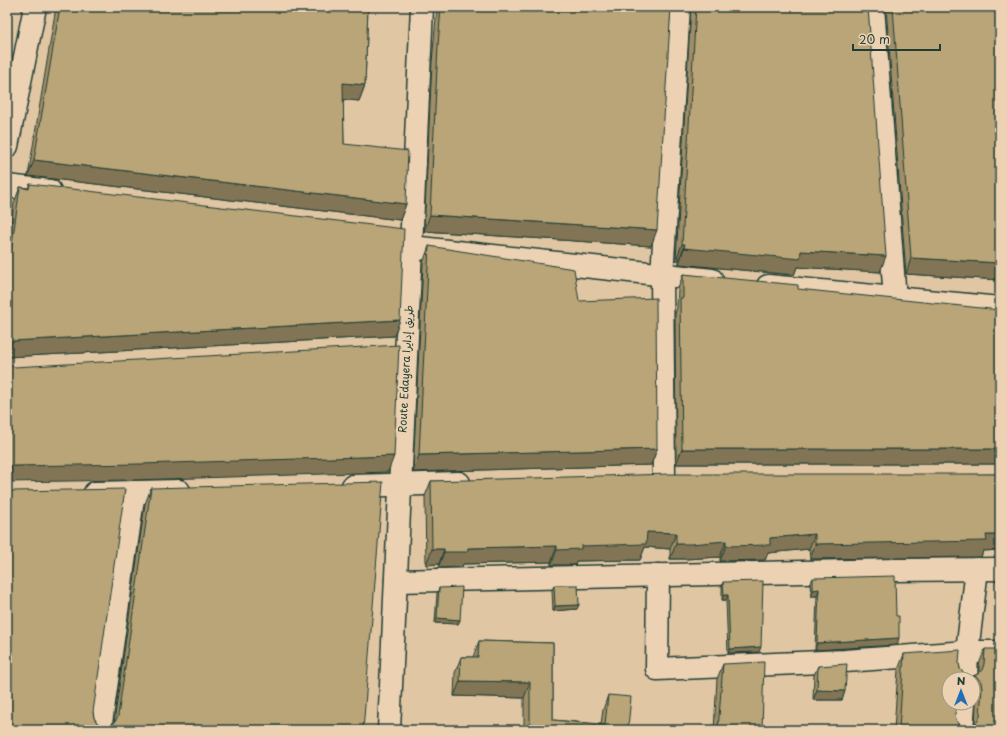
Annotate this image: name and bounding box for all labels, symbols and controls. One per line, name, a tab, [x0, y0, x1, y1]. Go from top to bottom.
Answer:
scale bar	[853, 26, 940, 52]
text: 20 m	[859, 30, 890, 48]
street label: Route Edayera طريق إدايرا	[393, 305, 417, 433]
north arrow	[941, 671, 981, 711]
text: N	[957, 672, 966, 689]

